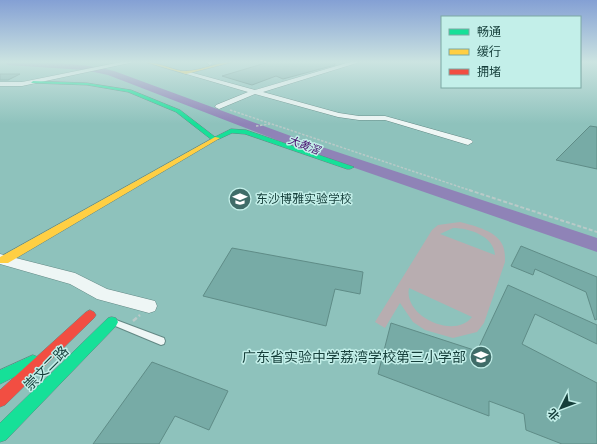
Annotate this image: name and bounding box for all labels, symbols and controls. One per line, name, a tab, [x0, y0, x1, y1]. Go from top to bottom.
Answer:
legend	[441, 16, 581, 88]
text: 畅通	[477, 24, 501, 39]
text: 缓行	[477, 44, 501, 59]
text: 拥堵	[477, 64, 501, 79]
water label: 大黄滘	[286, 133, 324, 158]
school or university icon: 东沙博雅实验学校	[227, 186, 253, 212]
place label: 东沙博雅实验学校	[256, 191, 352, 206]
street label: 崇文二路	[20, 342, 72, 394]
school or university icon: 广东省实验中学荔湾学校第三小学部	[468, 344, 494, 370]
place label: 广东省实验中学荔湾学校第三小学部	[242, 348, 466, 366]
north arrow	[541, 388, 581, 428]
text: 北	[545, 406, 562, 423]

